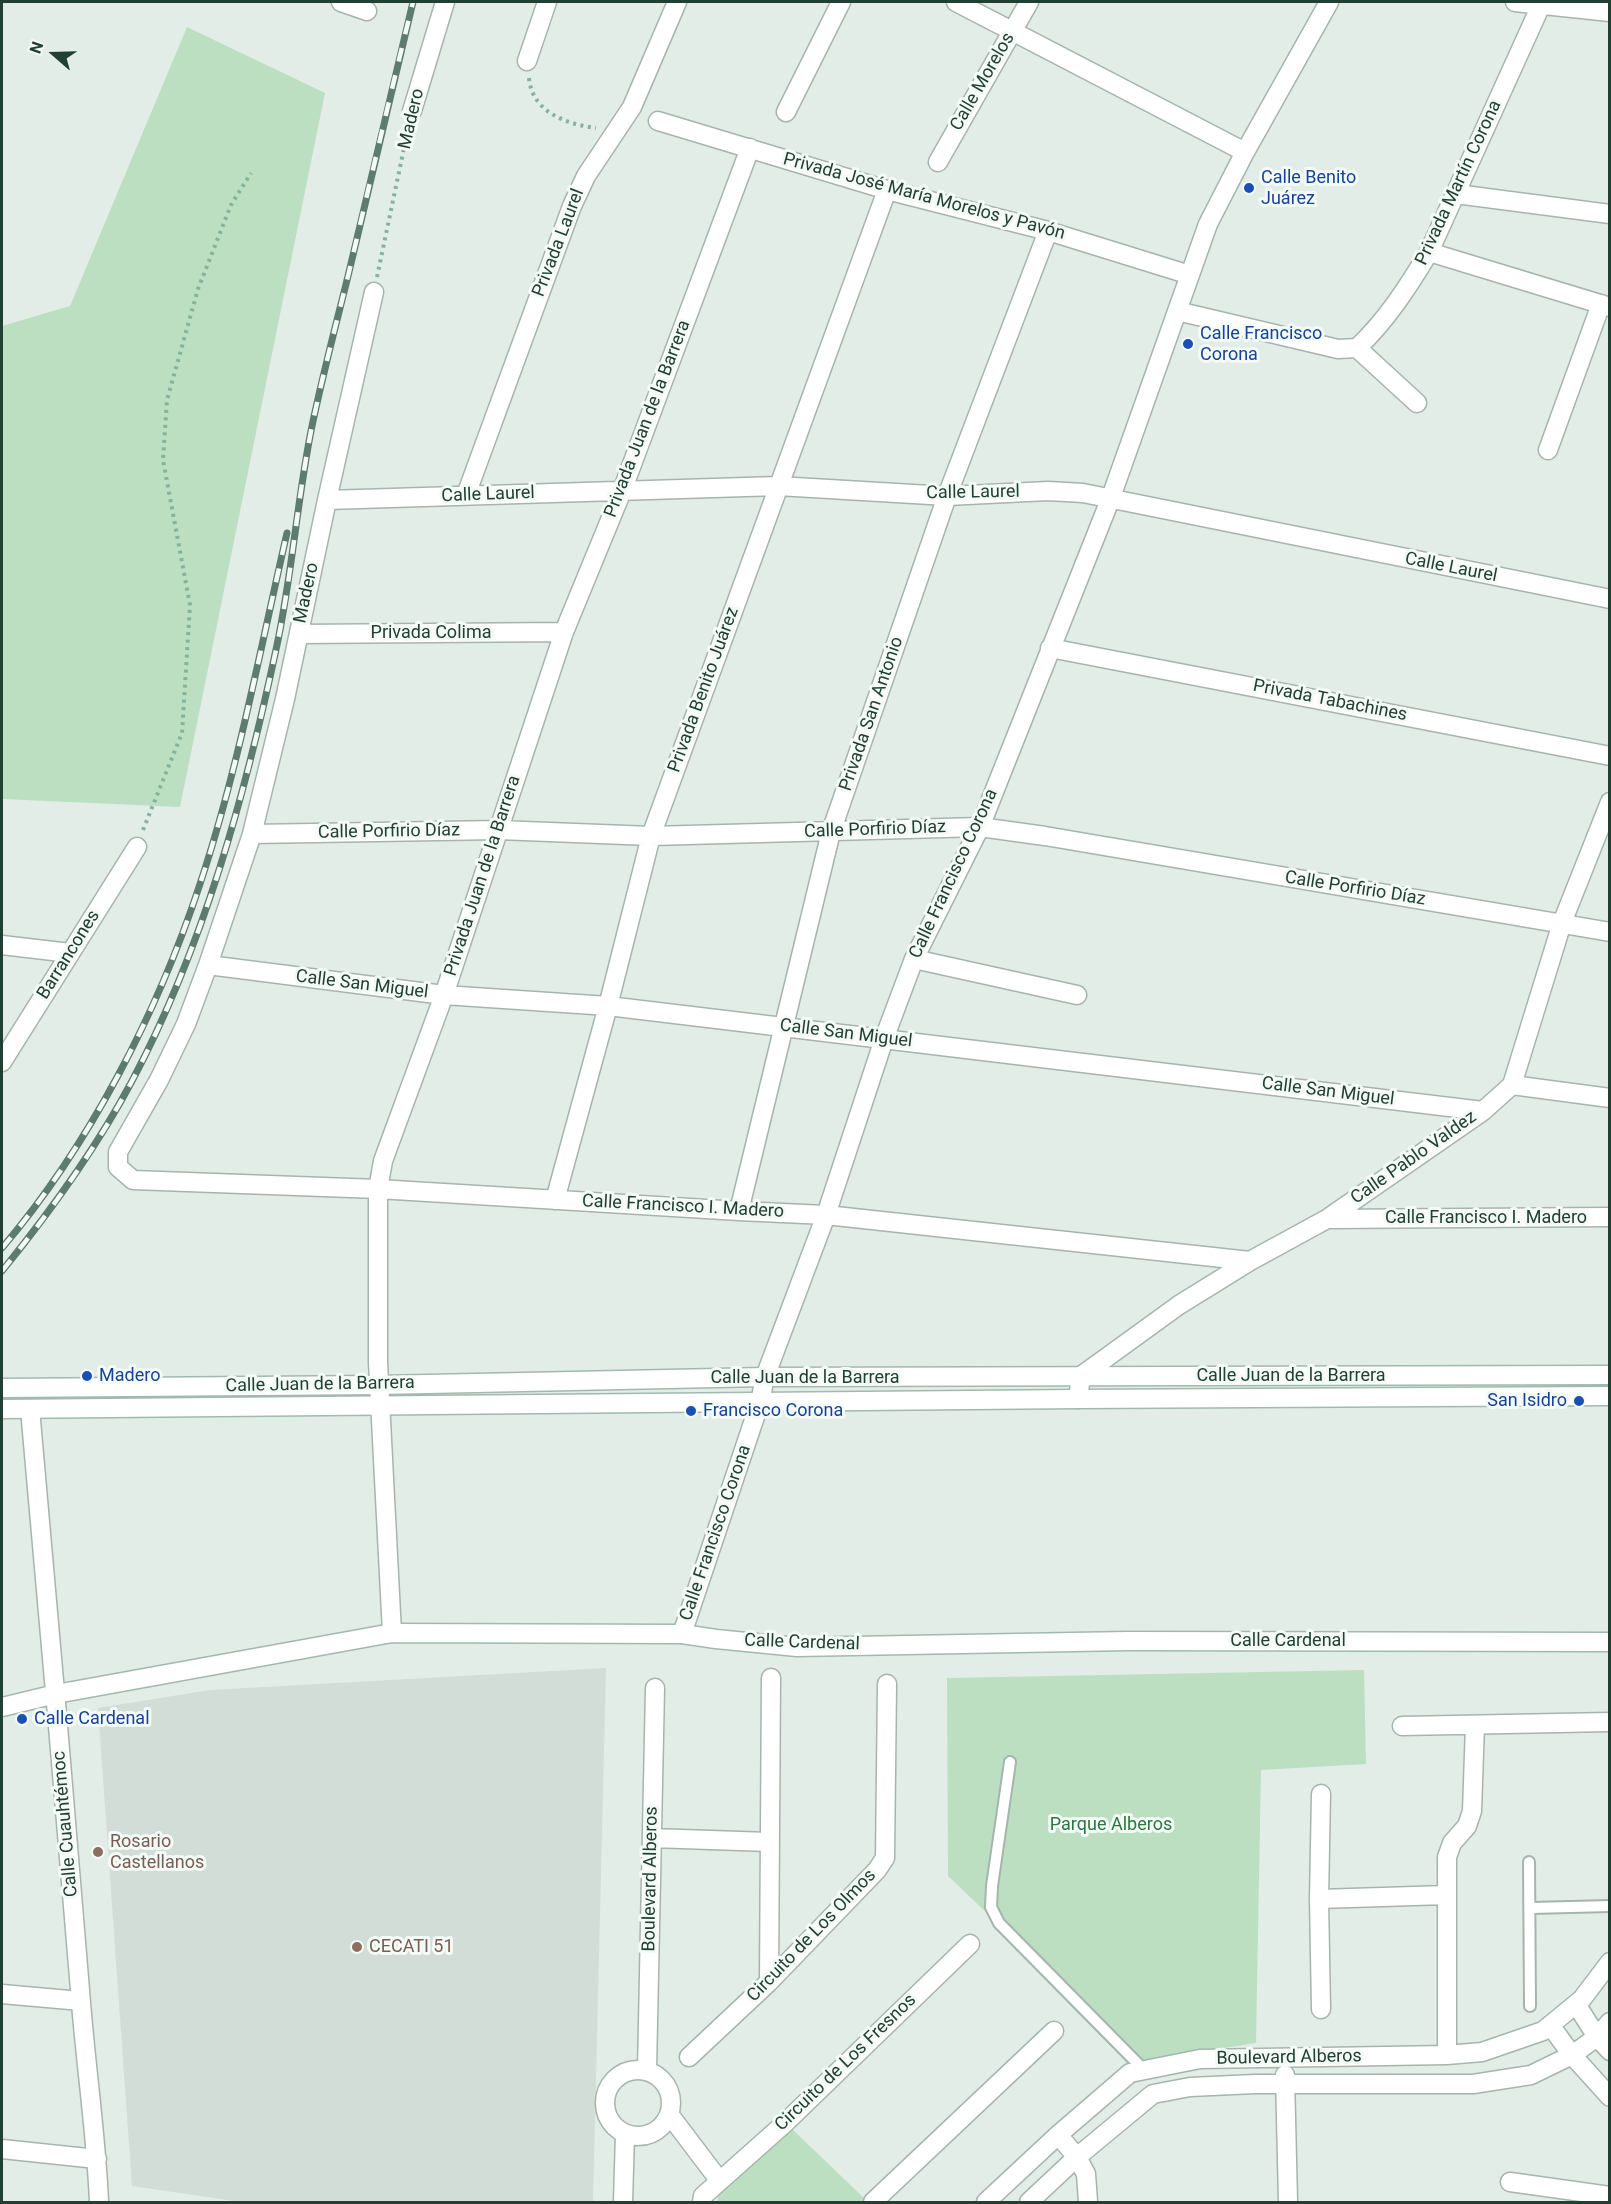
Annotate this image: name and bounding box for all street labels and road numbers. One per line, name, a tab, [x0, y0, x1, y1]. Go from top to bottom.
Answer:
street label: Calle Morelos	[946, 29, 1020, 135]
street label: Madero	[395, 87, 429, 151]
street label: Privada Martín Corona	[1411, 97, 1507, 269]
street label: Privada José María Morelos y Pavón	[781, 149, 1067, 245]
street label: Privada Laurel	[529, 186, 589, 300]
street label: Privada Juan de la Barrera	[600, 317, 696, 521]
street label: Calle Laurel	[926, 481, 1020, 505]
street label: Calle Laurel	[441, 483, 535, 507]
street label: Calle Laurel	[1403, 548, 1499, 588]
street label: Madero	[290, 561, 324, 625]
street label: Privada Benito Juárez	[664, 604, 744, 776]
street label: Privada Colima	[371, 622, 491, 644]
street label: Privada San Antonio	[835, 634, 909, 794]
street label: Privada Tabachines	[1251, 675, 1409, 727]
street label: Privada Juan de la Barrera	[440, 773, 526, 979]
street label: Calle Francisco Corona	[905, 786, 1003, 962]
street label: Calle Porfirio Díaz	[804, 817, 946, 843]
street label: Calle Porfirio Díaz	[318, 820, 460, 844]
street label: Calle Porfirio Díaz	[1283, 867, 1427, 911]
street label: Barrancones	[33, 906, 105, 1004]
street label: Calle San Miguel	[295, 966, 429, 1004]
street label: Calle San Miguel	[779, 1015, 913, 1053]
street label: Calle San Miguel	[1261, 1073, 1395, 1111]
street label: Calle Pablo Valdez	[1347, 1107, 1481, 1209]
street label: Calle Francisco I. Madero	[581, 1191, 785, 1223]
street label: Calle Francisco I. Madero	[1385, 1207, 1587, 1229]
street label: Calle Juan de la Barrera	[1196, 1365, 1386, 1387]
street label: Calle Juan de la Barrera	[710, 1367, 900, 1389]
street label: Calle Juan de la Barrera	[225, 1373, 415, 1397]
street label: Calle Francisco Corona	[676, 1442, 756, 1624]
street label: Calle Cardenal	[744, 1630, 860, 1656]
street label: Calle Cardenal	[1230, 1630, 1346, 1652]
street label: Calle Cuauhtémoc	[49, 1750, 83, 1898]
street label: Boulevard Alberos	[639, 1806, 663, 1952]
street label: Circuito de Los Olmos	[743, 1865, 881, 2007]
street label: Circuito de Los Fresnos	[771, 1990, 921, 2136]
street label: Boulevard Alberos	[1216, 2046, 1362, 2070]

